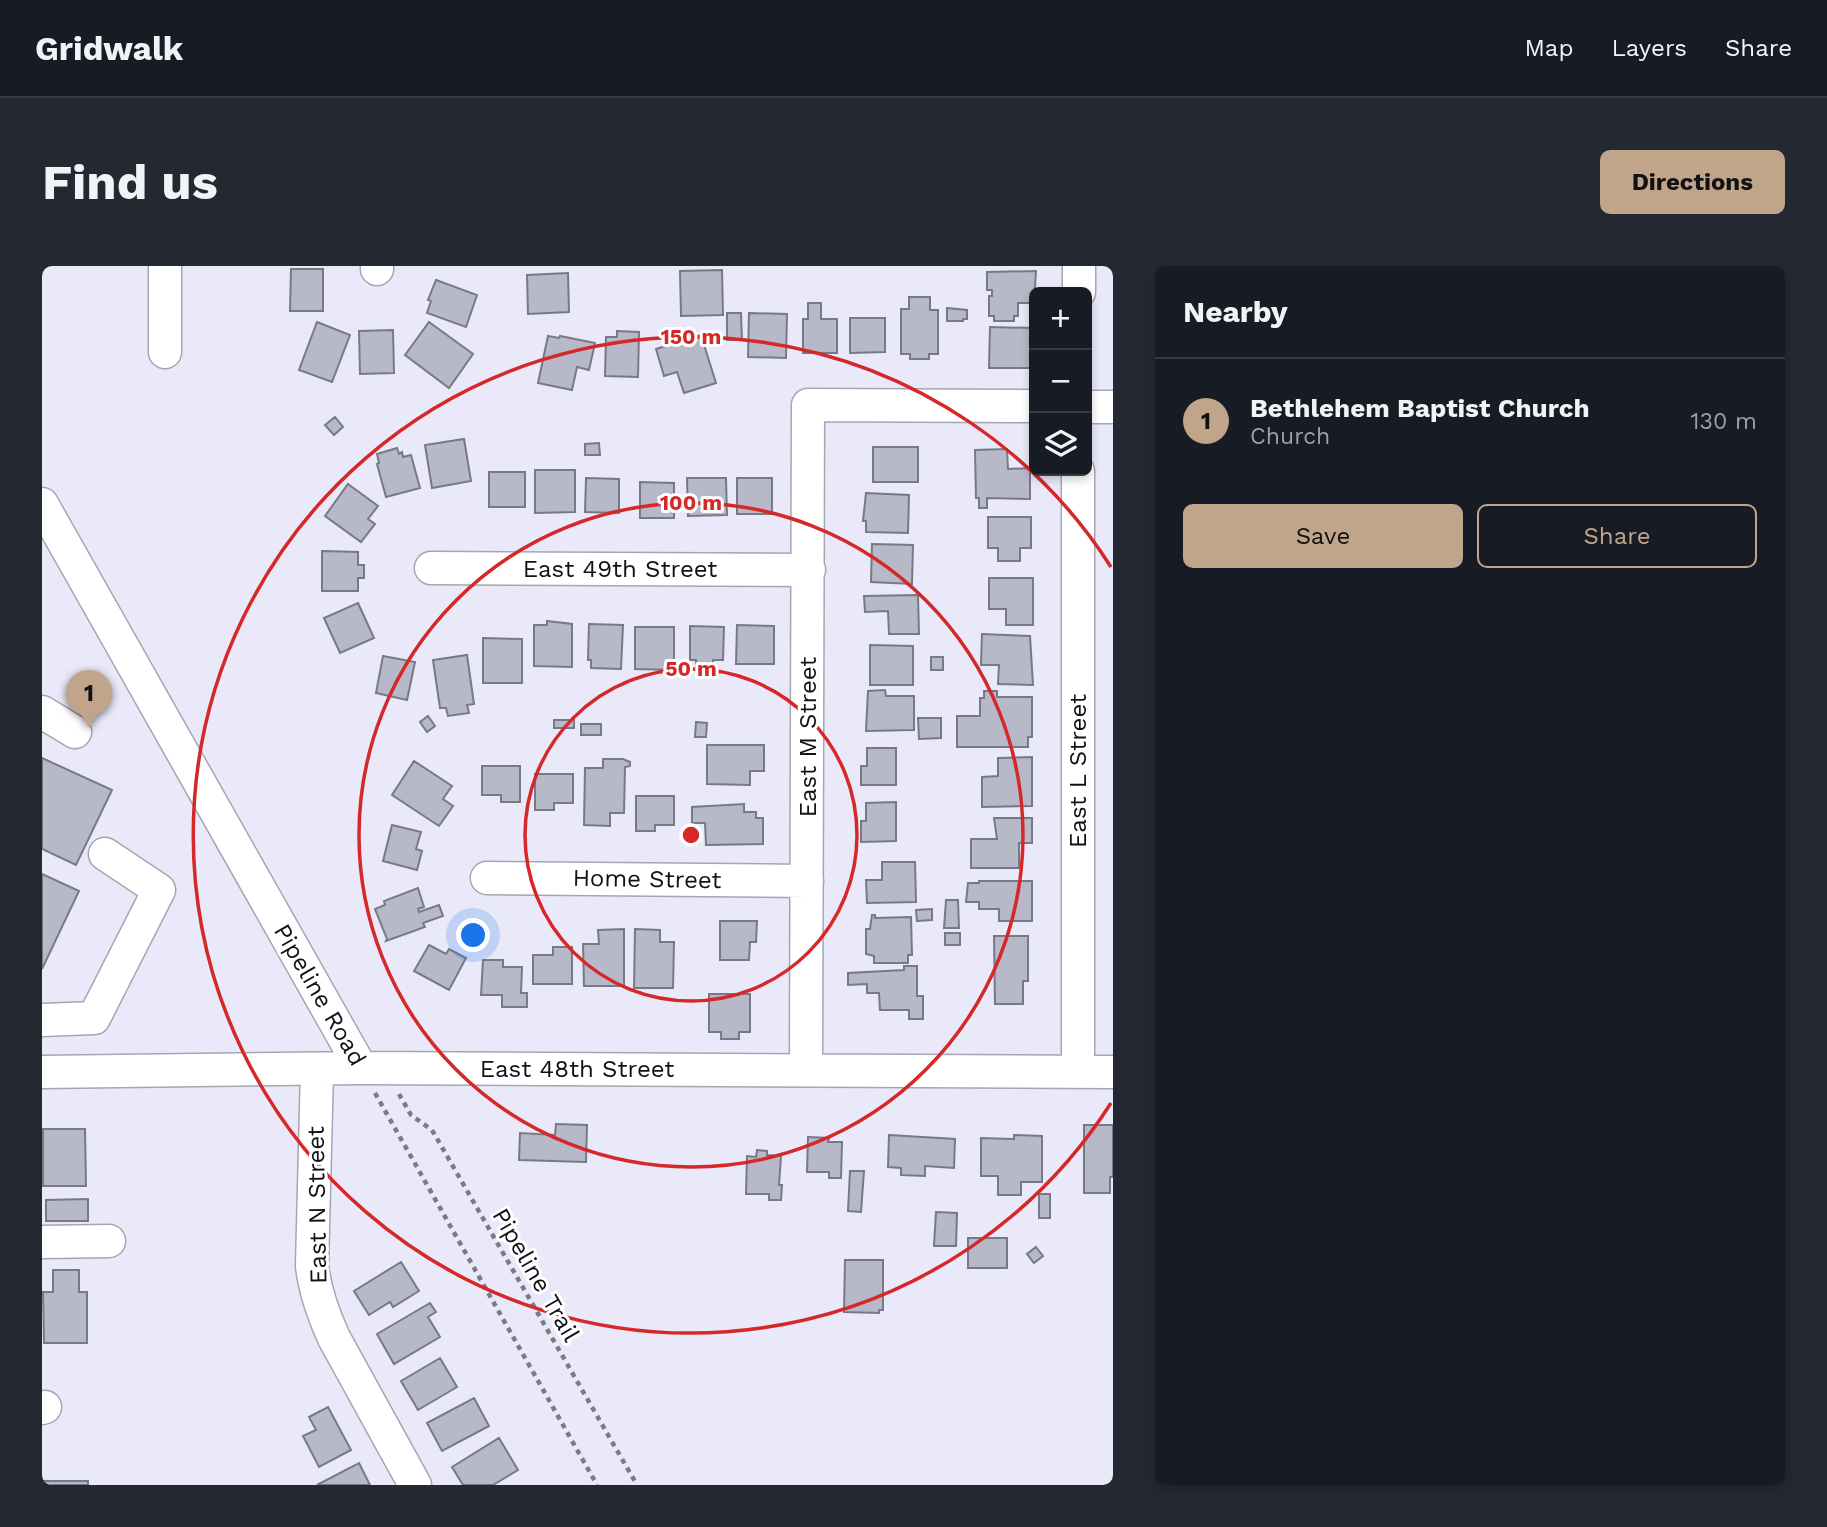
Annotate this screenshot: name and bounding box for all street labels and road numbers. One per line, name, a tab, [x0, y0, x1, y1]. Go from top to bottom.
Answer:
street label: East 49th Street	[523, 555, 717, 583]
street label: East M Street	[794, 657, 822, 817]
street label: East L Street	[1064, 694, 1092, 848]
street label: Home Street	[572, 864, 722, 894]
street label: Pipeline Road	[268, 919, 372, 1071]
street label: East 48th Street	[480, 1055, 674, 1083]
street label: East N Street	[302, 1126, 332, 1284]
street label: Pipeline Trail	[487, 1203, 586, 1347]

